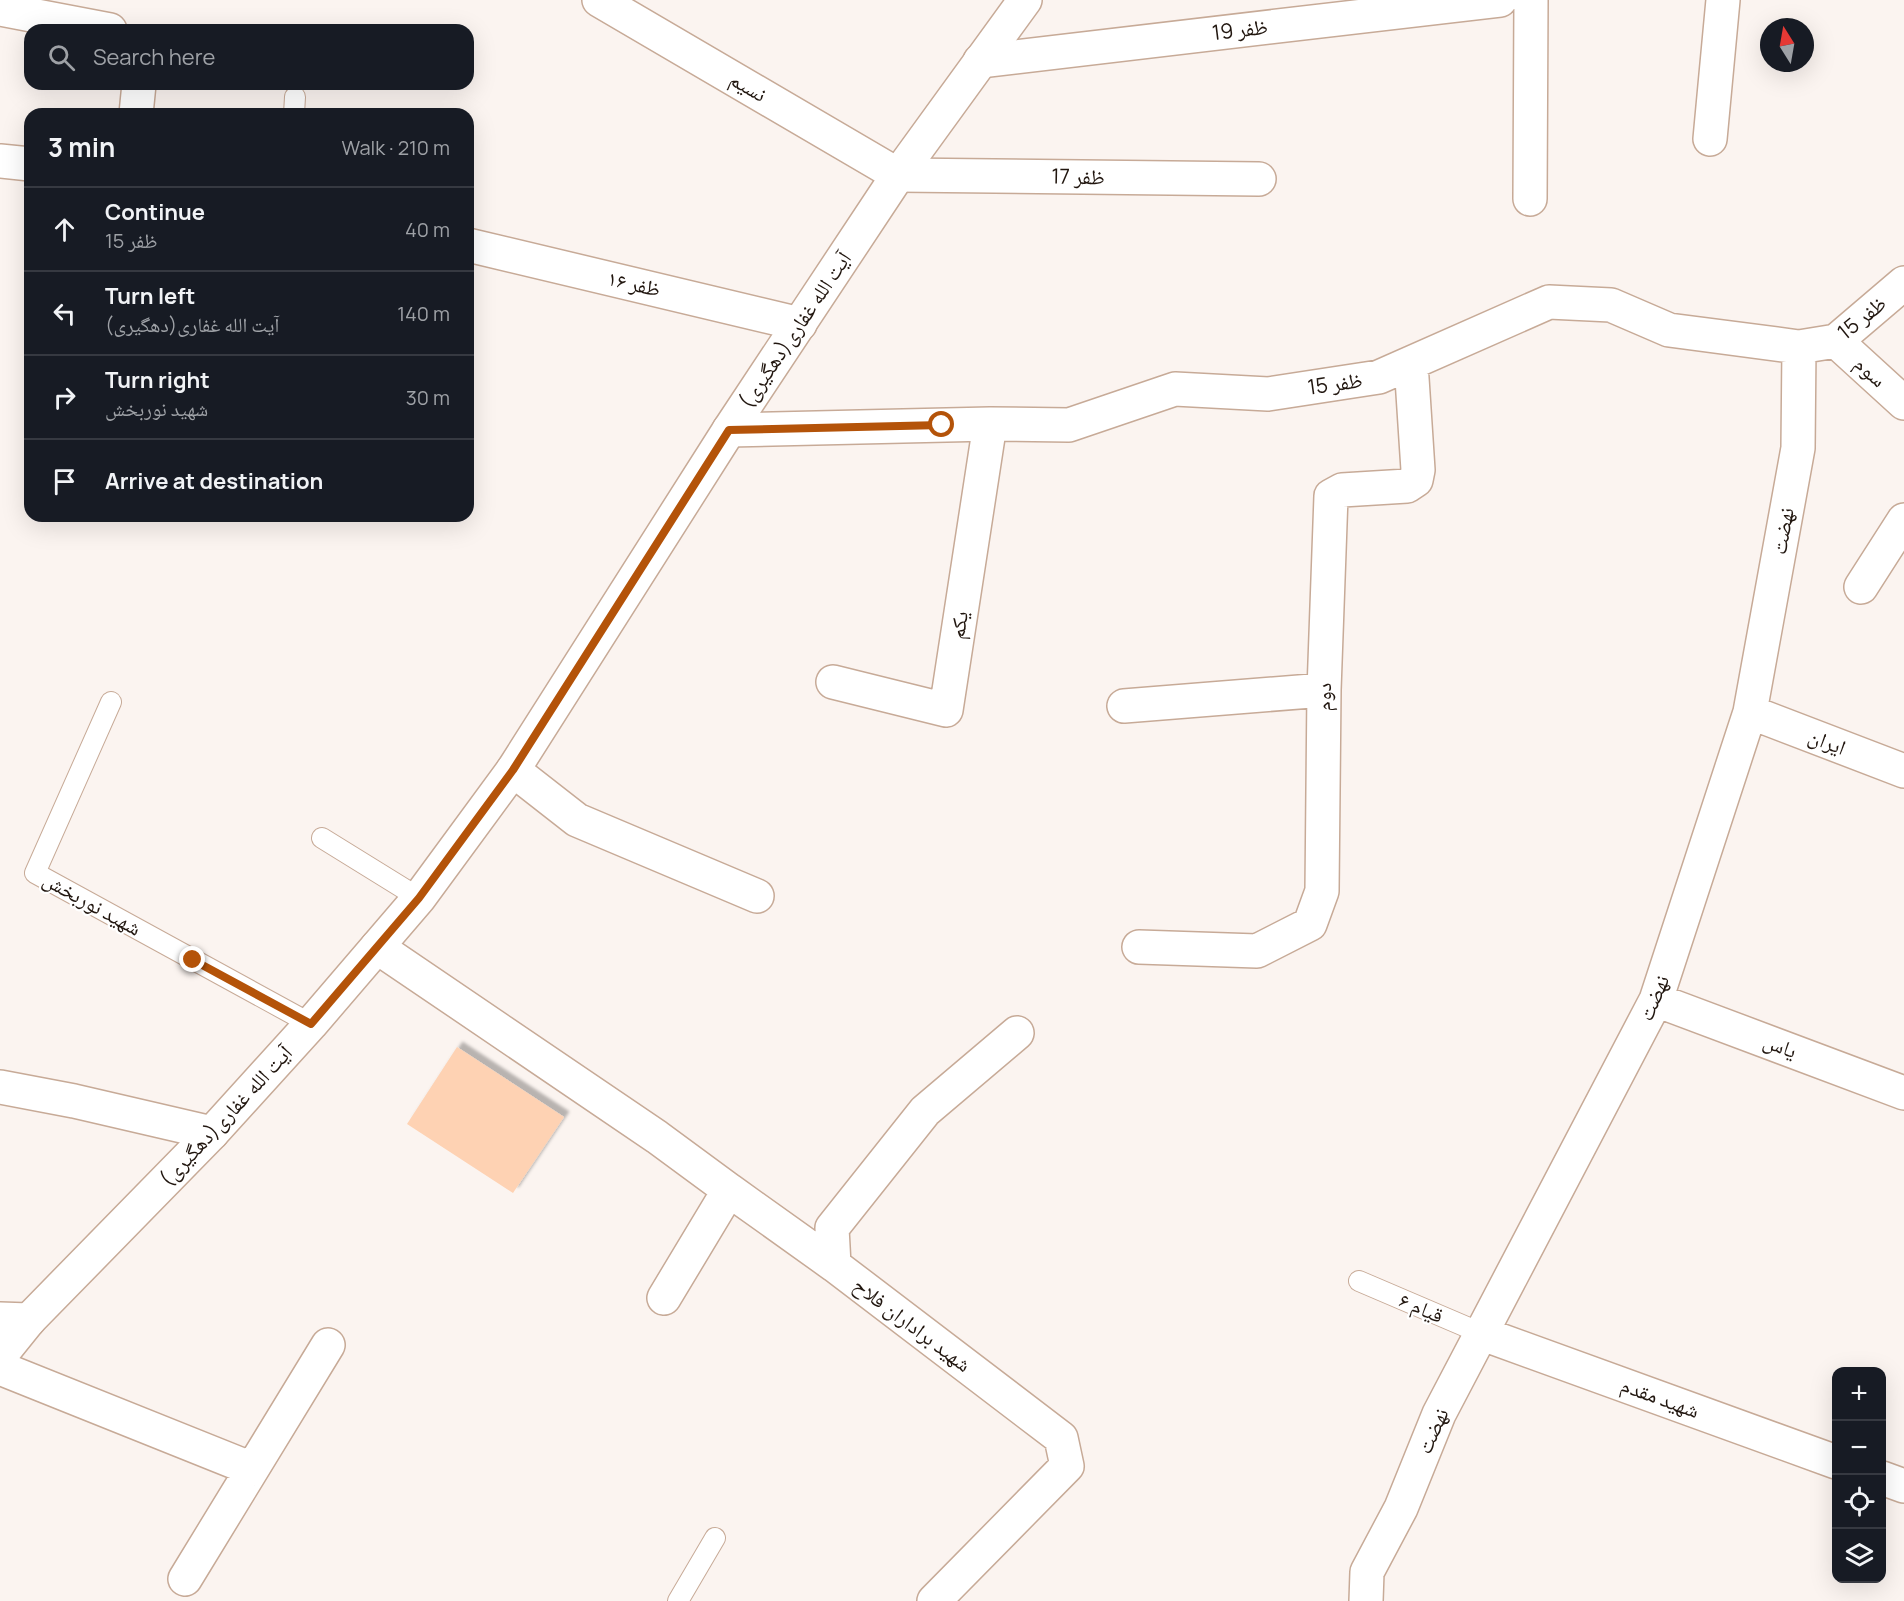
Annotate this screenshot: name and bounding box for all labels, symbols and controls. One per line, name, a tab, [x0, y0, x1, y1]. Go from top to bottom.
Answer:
street label: ظفر 19	[1210, 12, 1269, 46]
north arrow	[1760, 18, 1814, 72]
search box	[24, 24, 474, 90]
icon: search	[45, 41, 78, 74]
text: Search here	[93, 42, 215, 72]
street label: نسیم	[724, 64, 772, 109]
text: 3 min	[48, 129, 115, 165]
text: Walk · 210 m	[342, 134, 450, 161]
street label: ظفر 17	[1051, 162, 1105, 190]
text: Continue	[105, 197, 205, 227]
icon: ahead	[48, 213, 81, 246]
text: 40 m	[405, 216, 450, 243]
text: ظفر 15	[105, 227, 157, 254]
street label: آیت الله غفاری(دهگیری)	[731, 245, 857, 413]
street label: ظفر ۱۶	[605, 263, 663, 303]
text: Turn left	[105, 281, 195, 311]
street label: ظفر 15	[1831, 289, 1892, 345]
icon: left	[48, 297, 81, 330]
text: 140 m	[397, 300, 450, 327]
text: آیت الله غفاری(دهگیری)	[105, 311, 279, 338]
street label: سوم	[1848, 350, 1893, 394]
text: Turn right	[105, 365, 210, 395]
street label: ظفر 15	[1306, 365, 1364, 401]
icon: right	[48, 381, 81, 414]
text: 30 m	[406, 384, 450, 411]
text: شهید نوربخش	[105, 395, 208, 422]
route start	[928, 411, 954, 437]
icon: arrive	[48, 465, 81, 498]
text: Arrive at destination	[105, 466, 323, 496]
street label: نهضت	[1764, 505, 1800, 557]
street label: یکم	[942, 609, 975, 641]
street label: دوم	[1309, 682, 1338, 712]
street label: ایران	[1805, 721, 1850, 761]
street label: شهید نوربخش	[38, 865, 147, 942]
route end	[179, 946, 205, 972]
street label: نهضت	[1631, 970, 1675, 1025]
street label: یاس	[1760, 1026, 1801, 1064]
street label: آیت الله غفاری(دهگیری)	[153, 1038, 298, 1192]
street label: شهید براداران فلاح	[848, 1271, 977, 1378]
street label: قیام ۶	[1395, 1285, 1448, 1330]
map controls	[1832, 1367, 1886, 1583]
button: +	[1832, 1367, 1886, 1421]
street label: شهید مقدم	[1617, 1370, 1703, 1425]
street label: نهضت	[1410, 1403, 1454, 1458]
button: −	[1832, 1421, 1886, 1475]
button: locate	[1832, 1475, 1886, 1529]
button: layers	[1832, 1529, 1886, 1583]

